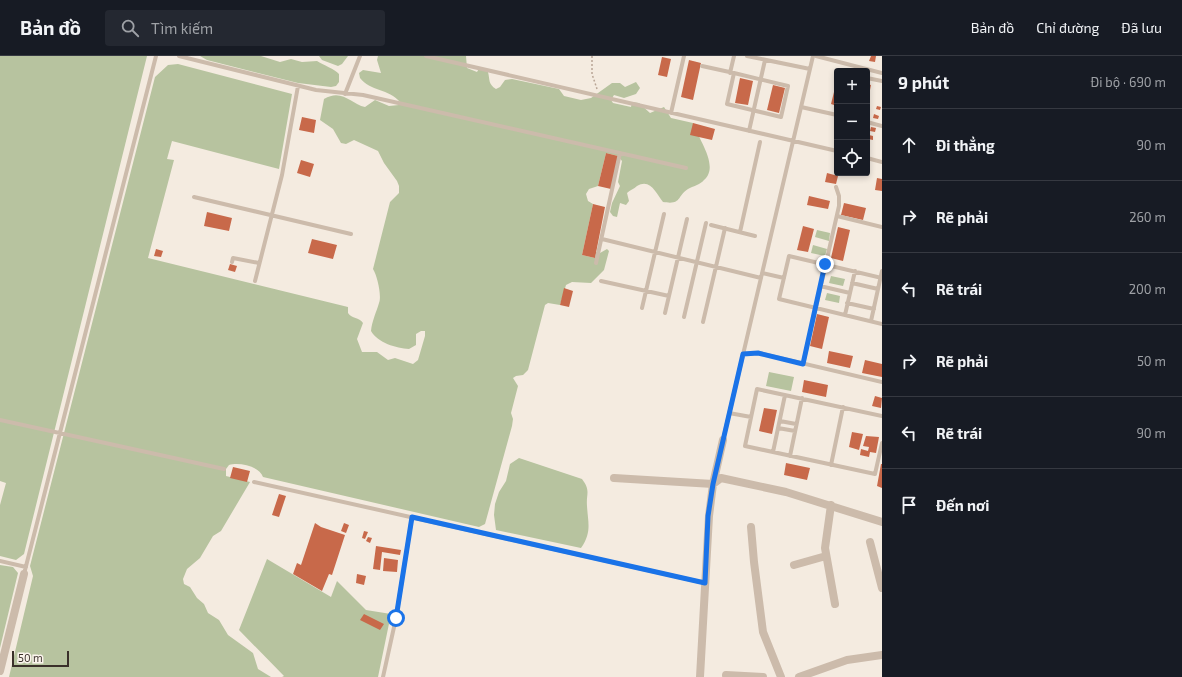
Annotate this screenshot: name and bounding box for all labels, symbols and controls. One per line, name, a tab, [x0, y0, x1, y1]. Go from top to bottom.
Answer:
search box	[105, 10, 385, 46]
text: Bản đồ	[20, 16, 81, 39]
icon: search	[119, 17, 141, 39]
text: Tìm kiếm	[151, 19, 213, 37]
text: Bản đồ	[971, 19, 1014, 36]
text: Chỉ đường	[1036, 19, 1099, 36]
text: Đã lưu	[1121, 19, 1162, 36]
map controls	[834, 68, 870, 176]
button: +	[834, 68, 870, 104]
text: 9 phút	[898, 72, 949, 92]
text: Đi bộ · 690 m	[1091, 74, 1166, 90]
button: −	[834, 104, 870, 140]
icon: ahead	[898, 134, 920, 156]
text: Đi thẳng	[936, 136, 995, 154]
text: 90 m	[1136, 137, 1166, 153]
button: locate	[834, 140, 870, 176]
icon: right	[898, 206, 920, 228]
text: Rẽ phải	[936, 208, 988, 226]
text: 260 m	[1129, 209, 1166, 225]
route end	[816, 255, 834, 273]
icon: left	[898, 278, 920, 300]
text: Rẽ trái	[936, 280, 982, 298]
text: 200 m	[1129, 281, 1166, 297]
icon: right	[898, 350, 920, 372]
text: Rẽ phải	[936, 352, 988, 370]
text: 50 m	[1137, 353, 1166, 369]
icon: left	[898, 422, 920, 444]
text: Rẽ trái	[936, 424, 982, 442]
text: 90 m	[1136, 425, 1166, 441]
icon: arrive	[898, 494, 920, 516]
text: Đến nơi	[936, 496, 990, 514]
route start	[387, 609, 405, 627]
scale bar	[12, 649, 69, 668]
text: 50 m	[18, 651, 43, 664]

